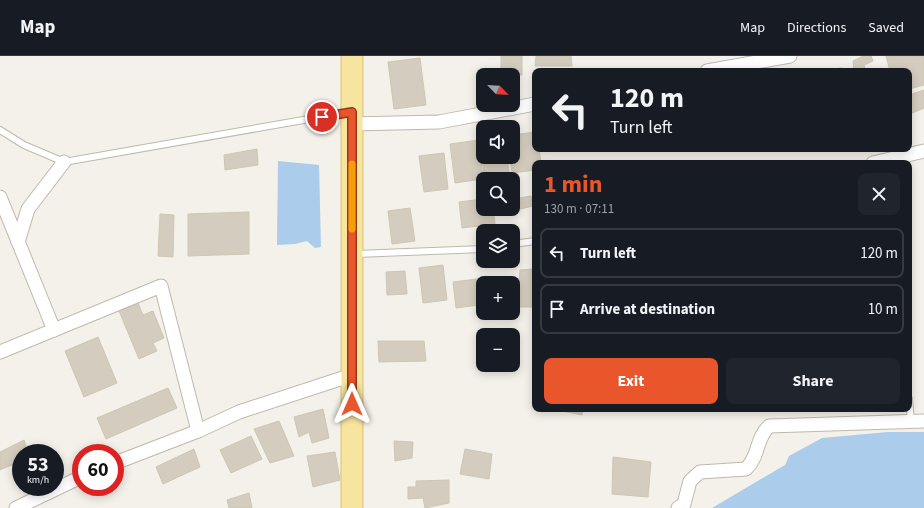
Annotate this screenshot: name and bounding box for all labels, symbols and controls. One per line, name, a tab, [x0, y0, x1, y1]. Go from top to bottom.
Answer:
text: Map	[20, 14, 55, 41]
text: Map	[740, 18, 765, 38]
text: Directions	[787, 18, 846, 38]
text: Saved	[868, 18, 904, 38]
north arrow	[476, 68, 520, 112]
map controls	[476, 68, 520, 372]
text: 120 m	[610, 78, 684, 118]
icon: left	[544, 84, 596, 136]
pin	[305, 100, 339, 134]
icon: arrive	[311, 106, 333, 128]
text: Turn left	[610, 115, 672, 140]
button: sound	[476, 120, 520, 164]
text: 1 min	[544, 167, 602, 202]
button: search	[476, 172, 520, 216]
button: close	[858, 173, 900, 215]
text: 130 m · 07:11	[544, 200, 614, 218]
button: layers	[476, 224, 520, 268]
icon: left	[546, 242, 568, 264]
text: Turn left	[580, 243, 636, 264]
text: 120 m	[860, 243, 898, 264]
button: +	[476, 276, 520, 320]
icon: arrive	[546, 298, 568, 320]
text: Arrive at destination	[580, 299, 715, 320]
text: 10 m	[868, 299, 898, 320]
button: −	[476, 328, 520, 372]
button: Exit	[544, 358, 718, 404]
button: Share	[726, 358, 900, 404]
position arrow	[331, 383, 373, 425]
speed limit sign: 60	[72, 444, 124, 496]
text: 53	[27, 451, 49, 479]
text: km/h	[27, 473, 49, 487]

